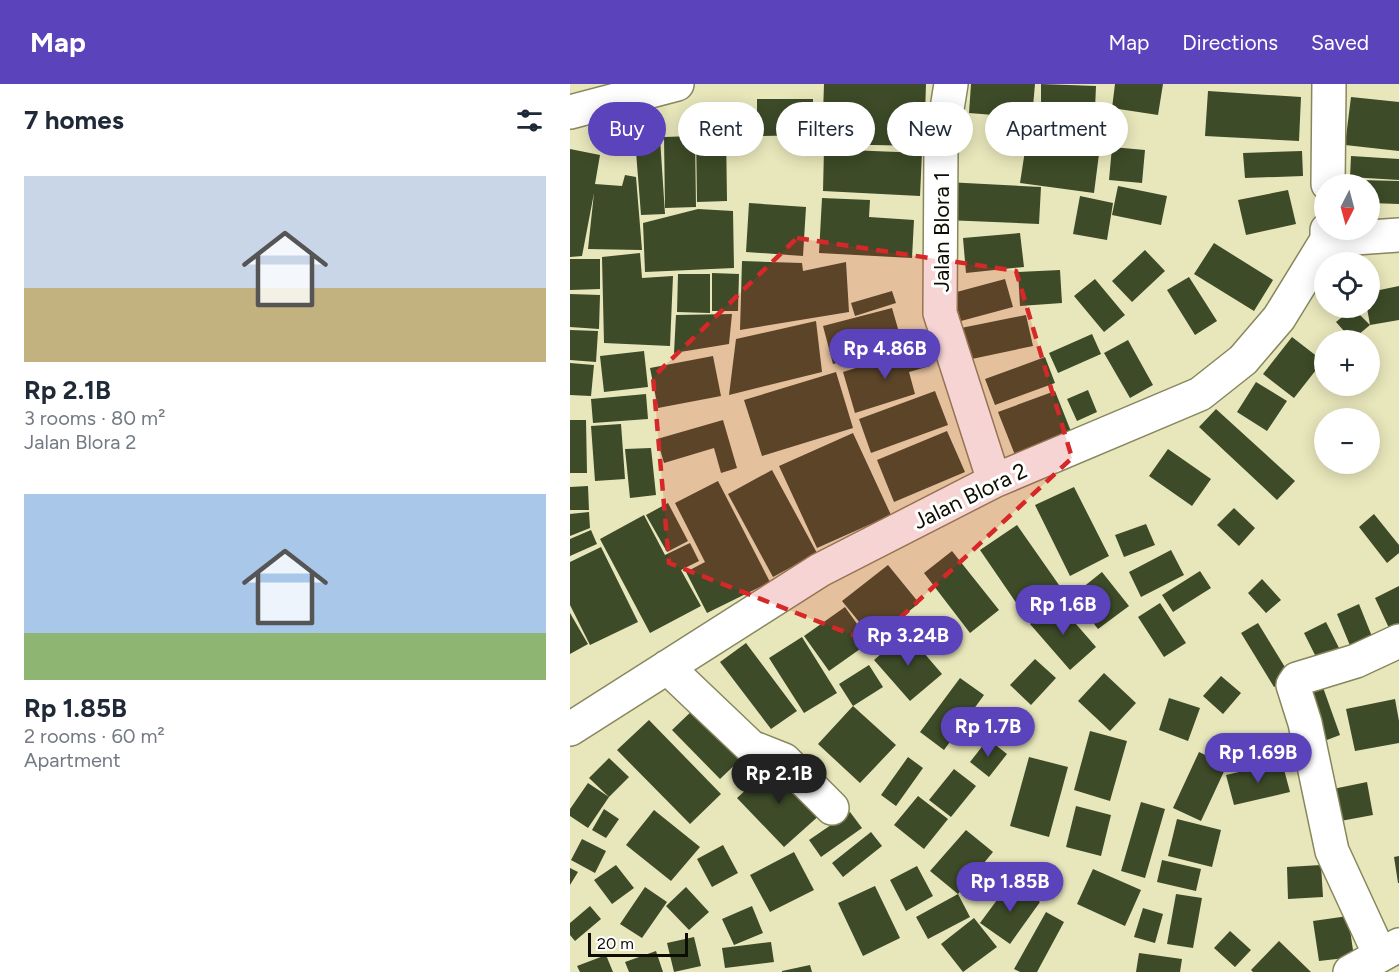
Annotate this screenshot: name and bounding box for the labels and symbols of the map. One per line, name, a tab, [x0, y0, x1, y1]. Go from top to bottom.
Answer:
street label: Jalan Blora 1	[928, 172, 955, 292]
north arrow	[1314, 174, 1380, 240]
pin: Rp 4.86B	[823, 329, 947, 380]
street label: Jalan Blora 2	[908, 457, 1032, 535]
pin: Rp 1.6B	[1008, 585, 1118, 636]
pin: Rp 3.24B	[846, 616, 970, 667]
pin: Rp 1.7B	[933, 707, 1043, 758]
pin: Rp 1.69B	[1196, 733, 1320, 784]
pin: Rp 2.1B	[724, 754, 834, 805]
pin: Rp 1.85B	[948, 862, 1072, 913]
scale bar	[588, 930, 688, 958]

